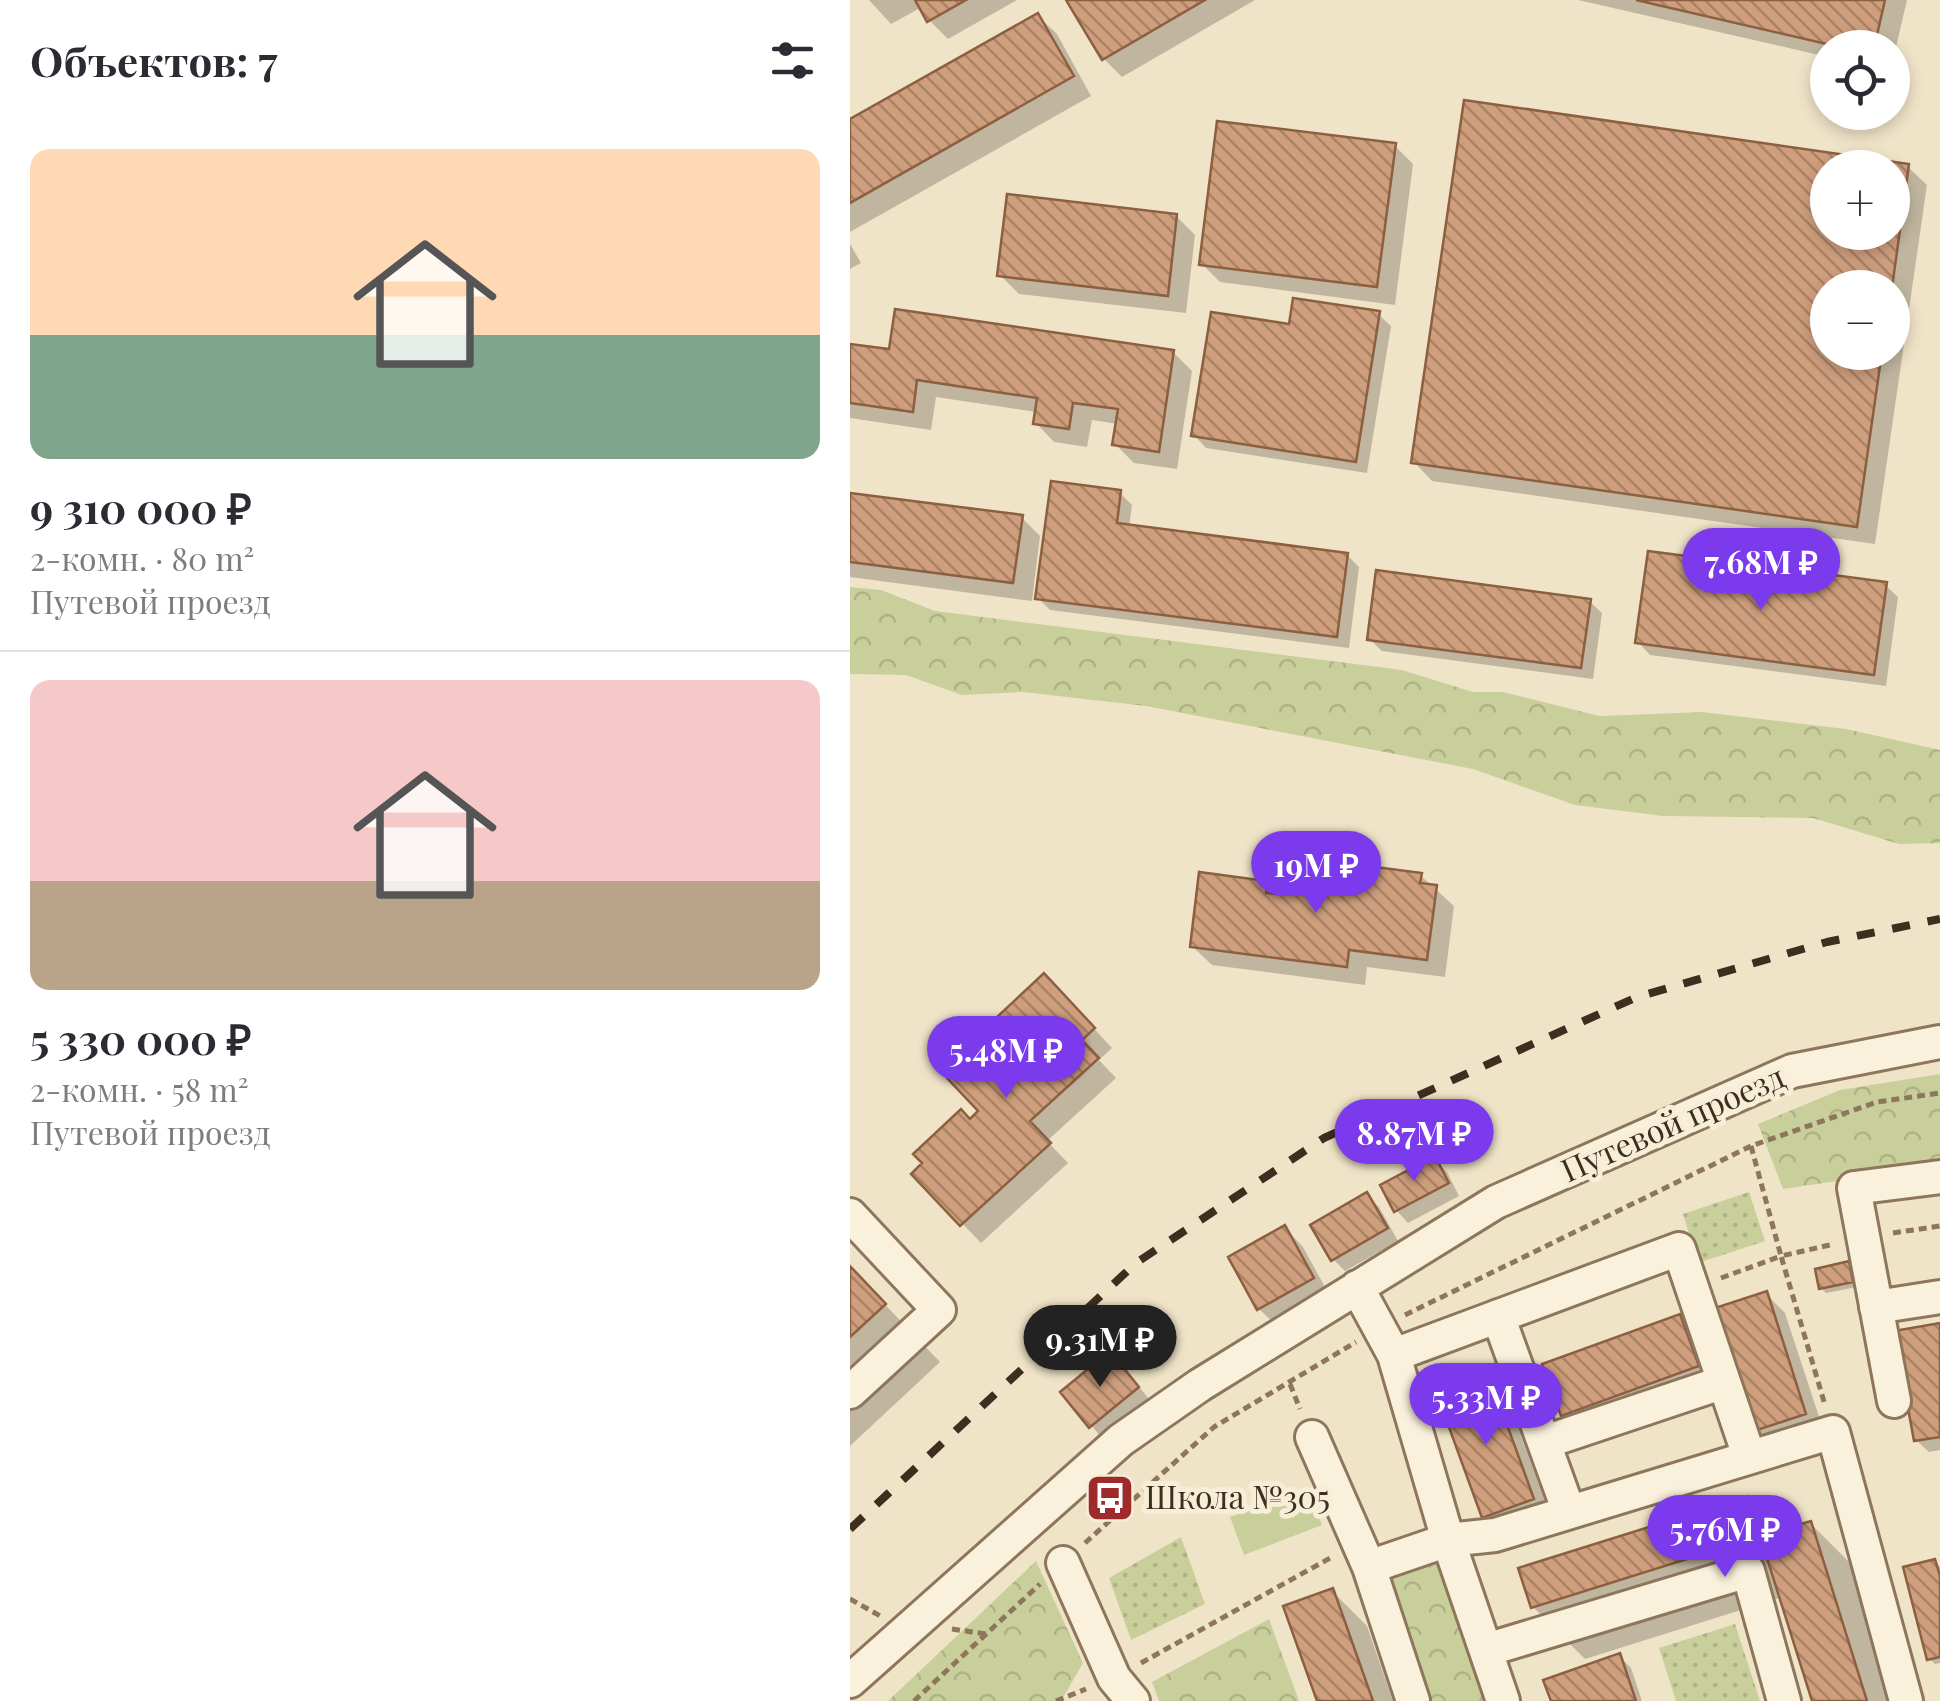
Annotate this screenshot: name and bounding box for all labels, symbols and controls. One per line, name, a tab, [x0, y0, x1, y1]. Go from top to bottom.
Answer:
map controls	[1810, 30, 1910, 370]
button: locate	[1810, 30, 1910, 130]
text: Объектов: 7	[30, 32, 277, 88]
icon: filters	[765, 33, 820, 88]
button: +	[1810, 150, 1910, 250]
icon: home	[335, 214, 515, 394]
button: −	[1810, 270, 1910, 370]
text: 9 310 000 ₽	[30, 479, 252, 535]
pin: 7.68M ₽	[1669, 528, 1853, 613]
text: 2-комн. · 80 m²	[30, 536, 254, 579]
text: 7.68M ₽	[1704, 539, 1818, 582]
text: Путевой проезд	[30, 579, 270, 622]
icon: home	[335, 745, 515, 925]
pin: 19M ₽	[1246, 831, 1386, 916]
text: 19M ₽	[1273, 842, 1359, 885]
text: 5 330 000 ₽	[30, 1010, 251, 1066]
pin: 5.48M ₽	[914, 1016, 1098, 1101]
text: 5.48M ₽	[949, 1027, 1063, 1070]
street label: Путевой проезд	[1553, 1053, 1791, 1190]
text: 2-комн. · 58 m²	[30, 1067, 249, 1110]
pin: 8.87M ₽	[1322, 1099, 1506, 1184]
text: Путевой проезд	[30, 1110, 270, 1153]
text: 8.87M ₽	[1357, 1110, 1471, 1153]
pin: 9.31M ₽	[1008, 1305, 1192, 1390]
text: 9.31M ₽	[1046, 1316, 1154, 1359]
pin: 5.33M ₽	[1394, 1363, 1578, 1448]
text: 5.33M ₽	[1431, 1374, 1541, 1417]
bus stop icon: Школа №305	[1084, 1472, 1136, 1524]
place label: Школа №305	[1145, 1474, 1330, 1517]
pin: 5.76M ₽	[1633, 1495, 1817, 1580]
text: 5.76M ₽	[1670, 1506, 1780, 1549]

